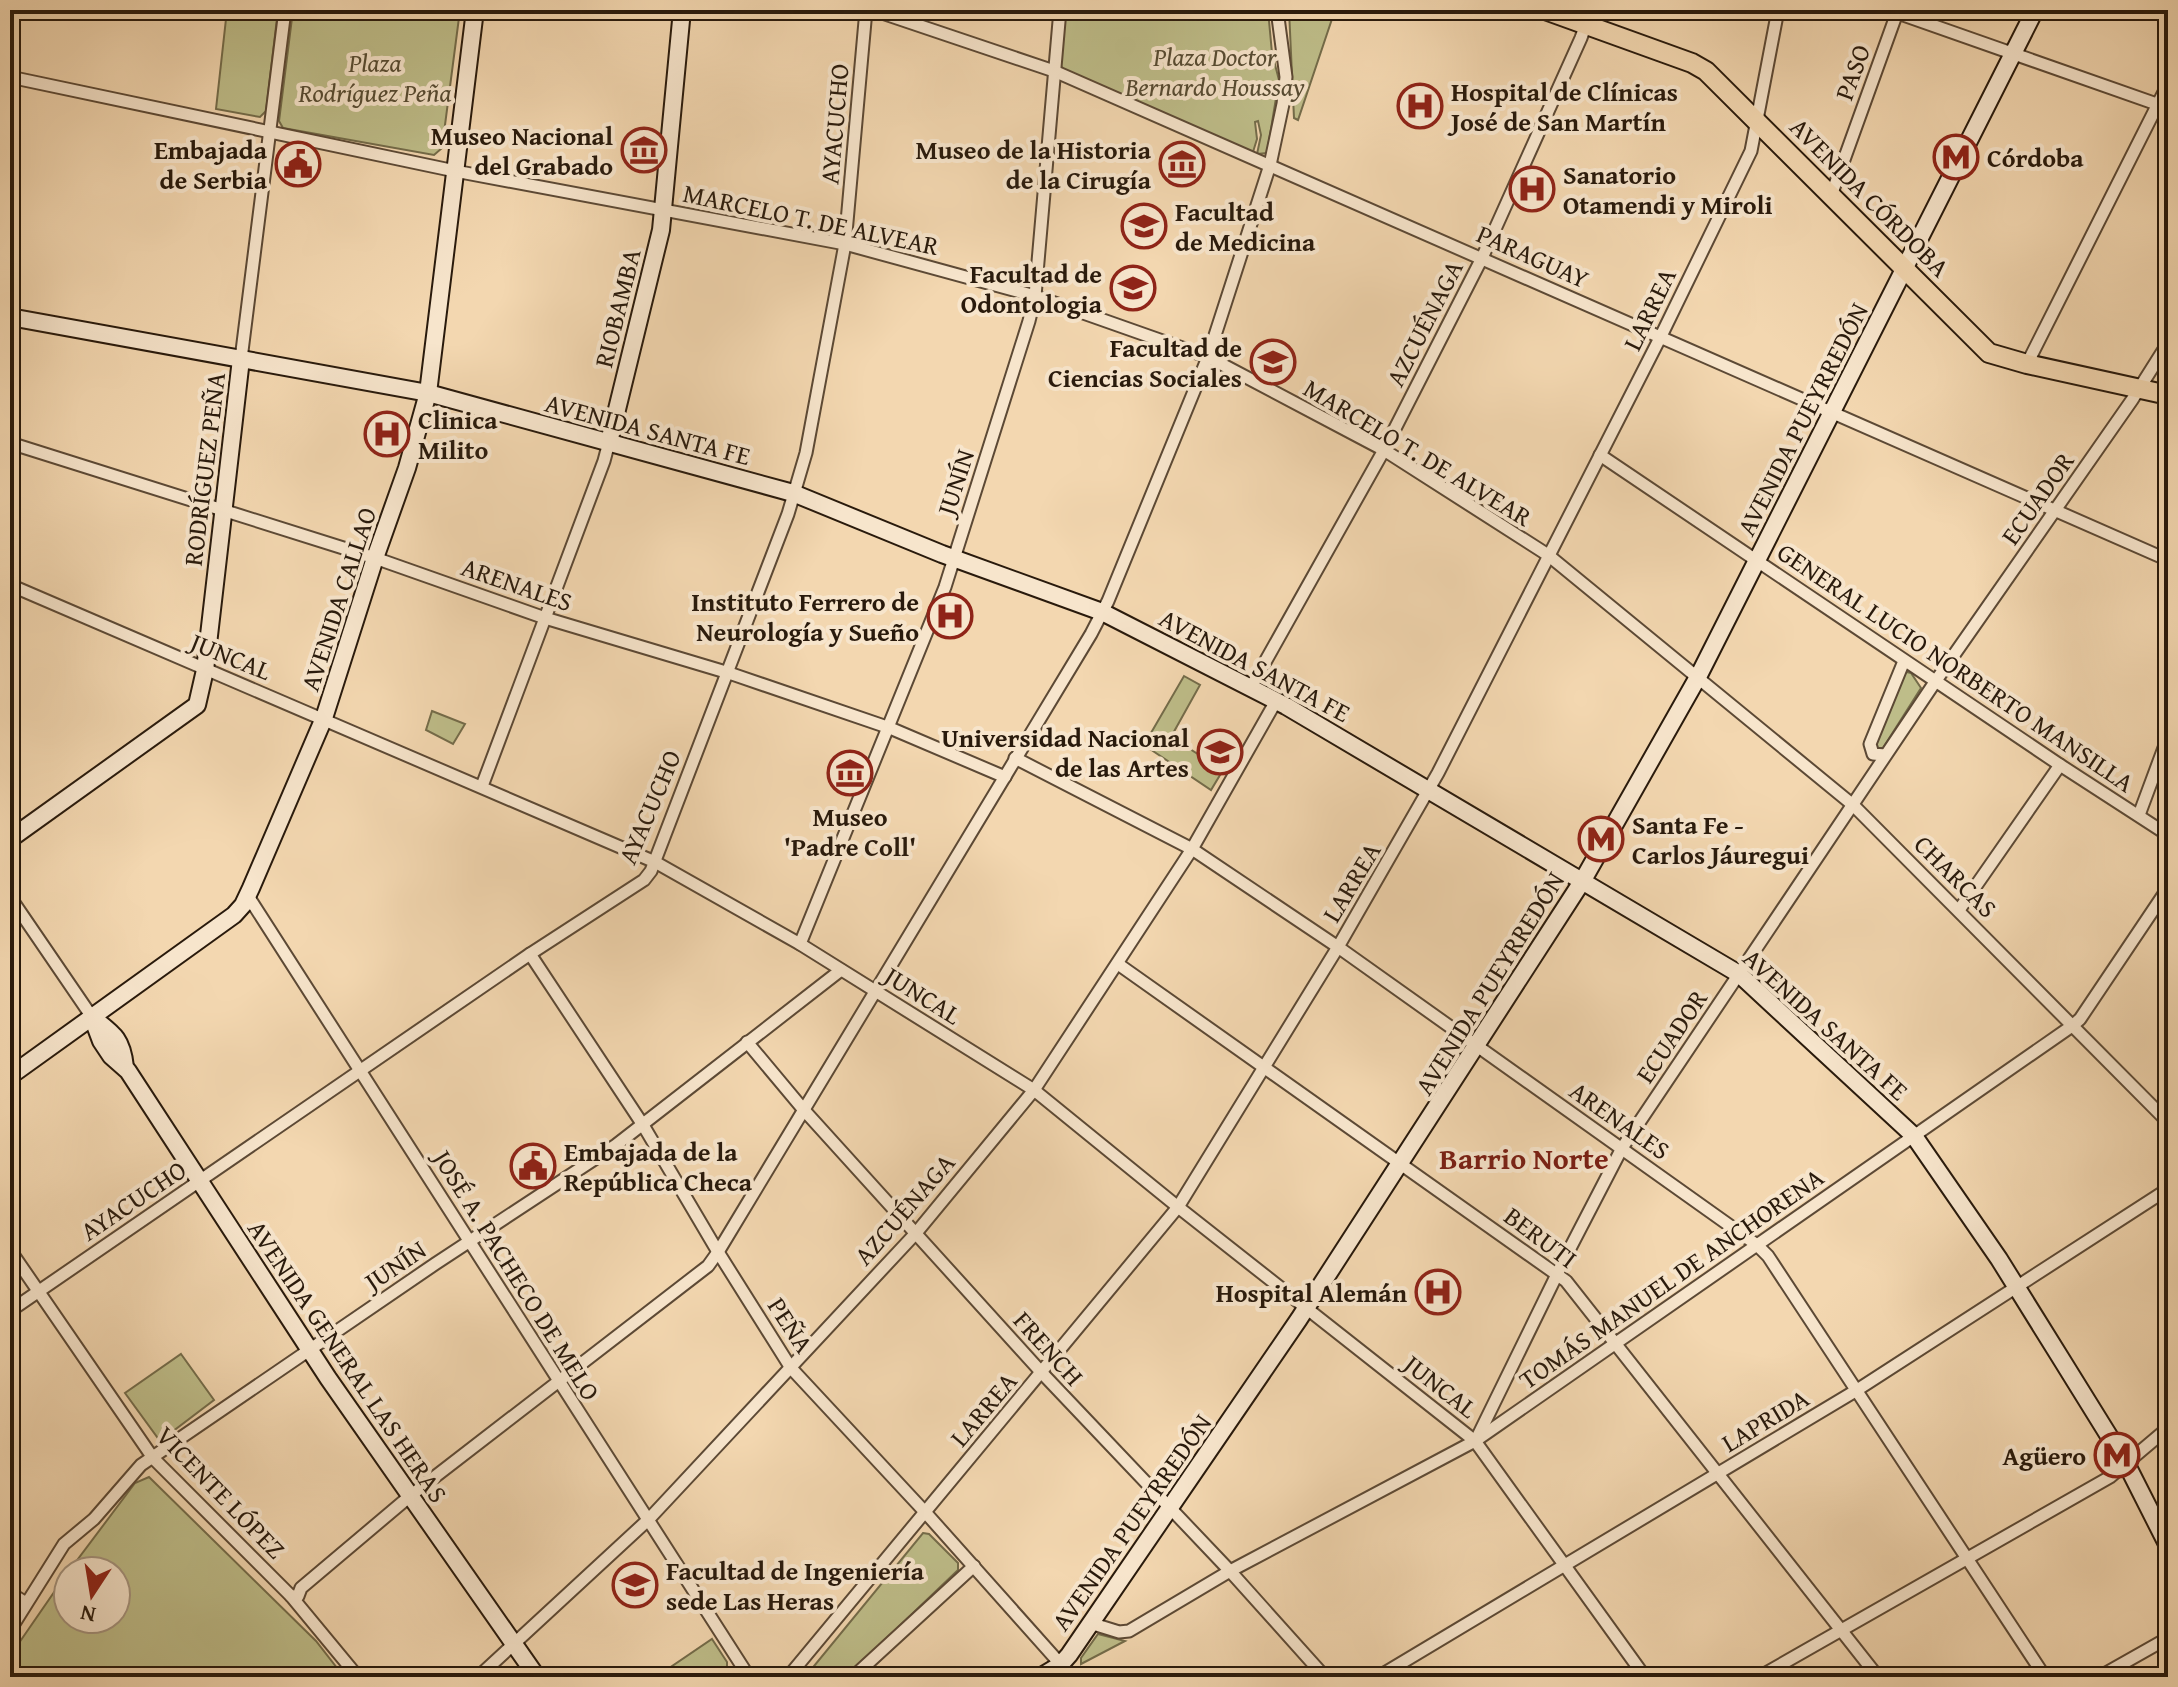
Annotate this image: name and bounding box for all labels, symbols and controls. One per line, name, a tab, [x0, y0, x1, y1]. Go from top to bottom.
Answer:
park label: Plaza Doctor Bernardo Houssay	[1124, 37, 1305, 106]
street label: PASO	[1824, 39, 1880, 105]
park label: Plaza Rodríguez Peña	[298, 43, 451, 112]
street label: AYACUCHO	[809, 62, 859, 186]
place label: Hospital de Clínicas José de San Martín	[1447, 72, 1678, 141]
hospital icon: Hospital de Clínicas José de San Martín	[1396, 82, 1444, 130]
street label: AVENIDA CÓRDOBA	[1781, 108, 1959, 286]
place label: Museo Nacional del Grabado	[431, 116, 613, 185]
museum icon: Museo Nacional del Grabado	[620, 126, 668, 174]
place label: Embajada de Serbia	[154, 130, 268, 199]
place label: Museo de la Historia de la Cirugía	[915, 130, 1152, 199]
metro station icon: Córdoba	[1932, 133, 1980, 181]
place label: Córdoba	[1987, 138, 2084, 177]
public building icon: Embajada de Serbia	[274, 140, 322, 188]
museum icon: Museo de la Historia de la Cirugía	[1158, 140, 1206, 188]
place label: Sanatorio Otamendi y Miroli	[1563, 155, 1773, 224]
hospital icon: Sanatorio Otamendi y Miroli	[1508, 165, 1556, 213]
street label: MARCELO T. DE ALVEAR	[680, 173, 942, 265]
place label: Facultad de Medicina	[1175, 192, 1316, 261]
school or university icon: Facultad de Medicina	[1120, 202, 1168, 250]
street label: PARAGUAY	[1471, 214, 1596, 298]
street label: RIOBAMBA	[583, 244, 651, 371]
street label: AZCUÉNAGA	[1375, 253, 1473, 393]
place label: Facultad de Odontologia	[961, 254, 1103, 323]
street label: LARREA	[1612, 261, 1686, 357]
school or university icon: Facultad de Odontologia	[1109, 264, 1157, 312]
street label: AVENIDA PUEYRREDÓN	[1726, 296, 1878, 542]
place label: Facultad de Ciencias Sociales	[1048, 328, 1242, 397]
school or university icon: Facultad de Ciencias Sociales	[1249, 338, 1297, 386]
street label: MARCELO T. DE ALVEAR	[1296, 368, 1540, 536]
street label: RODRÍGUEZ PEÑA	[173, 370, 235, 568]
street label: AVENIDA SANTA FE	[541, 383, 755, 475]
place label: Clinica Milito	[418, 400, 498, 469]
hospital icon: Clinica Milito	[363, 410, 411, 458]
street label: JUNÍN	[925, 444, 984, 523]
street label: ECUADOR	[1991, 444, 2083, 552]
street label: AVENIDA CALLAO	[290, 502, 386, 696]
street label: GENERAL LUCIO NORBERTO MANSILLA	[1770, 532, 2143, 802]
street label: ARENALES	[456, 547, 578, 621]
place label: Instituto Ferrero de Neurología y Sueño	[691, 582, 919, 651]
hospital icon: Instituto Ferrero de Neurología y Sueño	[926, 592, 974, 640]
street label: AVENIDA SANTA FE	[1153, 598, 1357, 732]
street label: JUNCAL	[182, 621, 278, 690]
place label: Universidad Nacional de las Artes	[941, 718, 1189, 787]
school or university icon: Universidad Nacional de las Artes	[1196, 728, 1244, 776]
street label: AYACUCHO	[607, 744, 691, 870]
museum icon: Museo 'Padre Coll'	[826, 749, 874, 797]
place label: Museo 'Padre Coll'	[784, 797, 916, 866]
place label: Santa Fe - Carlos Jáuregui	[1632, 805, 1809, 874]
metro station icon: Santa Fe - Carlos Jáuregui	[1577, 815, 1625, 863]
street label: CHARCAS	[1905, 825, 2007, 927]
street label: LARREA	[1312, 834, 1390, 929]
street label: AVENIDA PUEYRREDÓN	[1404, 864, 1574, 1102]
street label: AVENIDA SANTA FE	[1734, 939, 1918, 1109]
street label: JUNCAL	[874, 955, 969, 1034]
street label: ECUADOR	[1625, 981, 1717, 1091]
street label: ARENALES	[1562, 1071, 1678, 1169]
place label: Embajada de la República Checa	[564, 1132, 753, 1201]
district label: Barrio Norte	[1439, 1136, 1609, 1180]
street label: JOSÉ A. PACHECO DE MELO	[422, 1140, 610, 1408]
public building icon: Embajada de la República Checa	[509, 1142, 557, 1190]
street label: AZCUÉNAGA	[844, 1144, 964, 1274]
street label: AYACUCHO	[72, 1150, 194, 1250]
street label: TOMÁS MANUEL DE ANCHORENA	[1511, 1157, 1832, 1398]
street label: BERUTI	[1496, 1197, 1586, 1277]
street label: AVENIDA GENERAL LAS HERAS	[238, 1212, 458, 1510]
street label: JUNÍN	[354, 1230, 434, 1302]
hospital icon: Hospital Alemán	[1414, 1268, 1462, 1316]
place label: Hospital Alemán	[1216, 1273, 1408, 1312]
street label: PEÑA	[758, 1289, 824, 1361]
street label: FRENCH	[1005, 1302, 1093, 1394]
street label: JUNCAL	[1393, 1343, 1486, 1427]
street label: LARREA	[940, 1363, 1026, 1455]
street label: LAPRIDA	[1714, 1378, 1816, 1461]
street label: AVENIDA PUEYRREDÓN	[1041, 1406, 1221, 1638]
street label: VICENTE LÓPEZ	[147, 1417, 295, 1567]
metro station icon: Agüero	[2093, 1431, 2141, 1479]
place label: Agüero	[2003, 1436, 2086, 1475]
place label: Facultad de Ingeniería sede Las Heras	[666, 1551, 925, 1620]
north arrow	[52, 1555, 132, 1635]
school or university icon: Facultad de Ingeniería sede Las Heras	[611, 1561, 659, 1609]
text: N	[77, 1597, 98, 1632]

